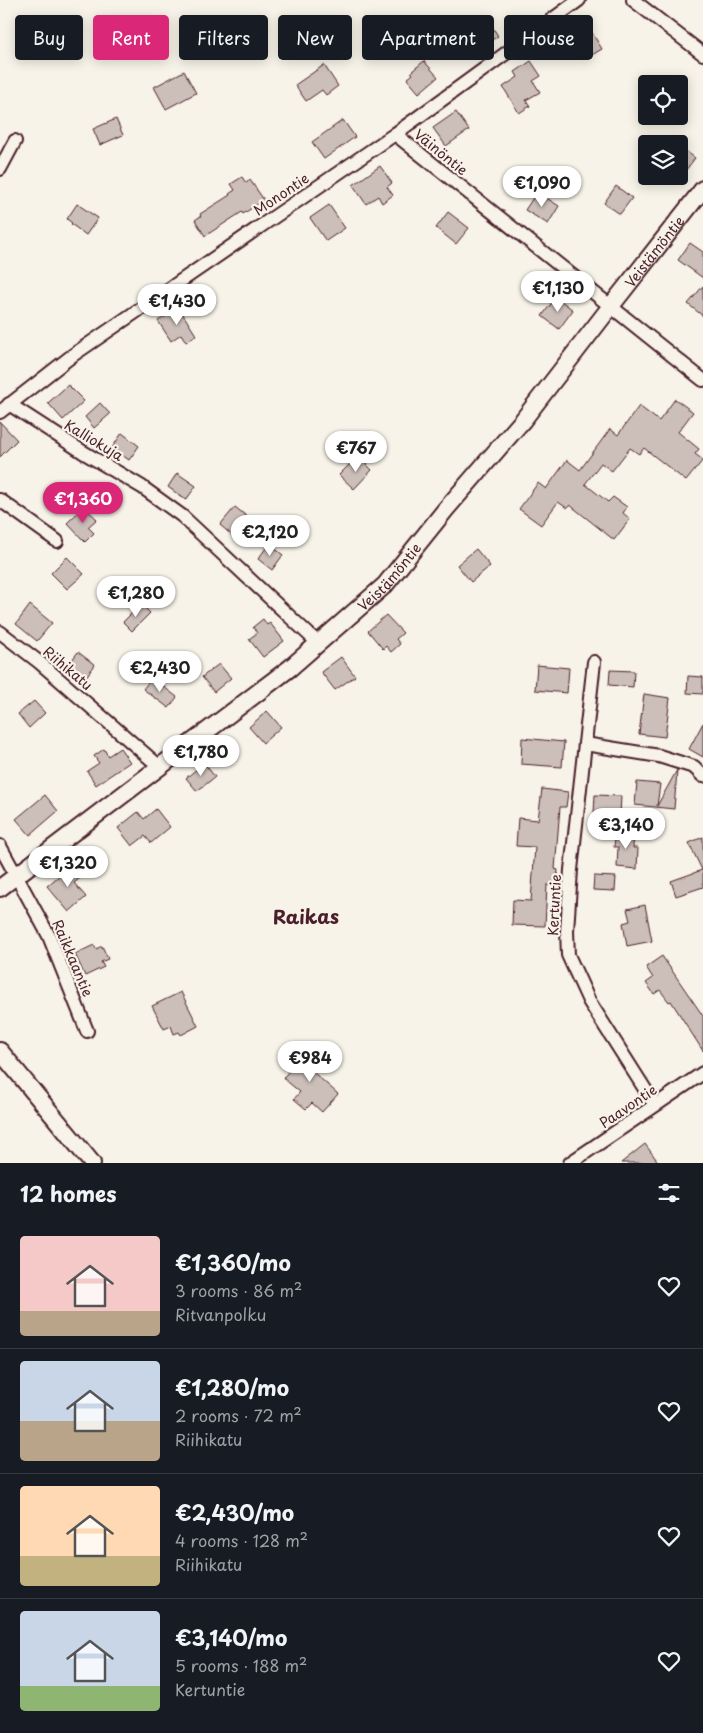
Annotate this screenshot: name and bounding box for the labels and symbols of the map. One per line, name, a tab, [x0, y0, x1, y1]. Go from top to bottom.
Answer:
street label: Väinöntie	[410, 124, 472, 180]
pin: €1,090	[501, 166, 583, 208]
street label: Monontie	[249, 168, 313, 220]
street label: Veistämöntie	[619, 211, 689, 292]
pin: €1,130	[517, 270, 599, 313]
pin: €1,430	[136, 284, 218, 326]
street label: Kalliokuja	[60, 414, 128, 466]
pin: €767	[326, 430, 386, 473]
pin: €1,360	[42, 482, 124, 524]
pin: €2,120	[229, 514, 311, 557]
street label: Veistämöntie	[352, 538, 426, 615]
pin: €1,280	[95, 576, 177, 618]
street label: Riihikatu	[39, 641, 97, 695]
pin: €2,430	[119, 650, 201, 693]
pin: €1,780	[160, 734, 242, 777]
pin: €3,140	[585, 808, 667, 850]
pin: €1,320	[27, 846, 109, 888]
street label: Kertuntie	[542, 874, 566, 936]
district label: Raikas	[273, 902, 339, 930]
street label: Raikkaantie	[47, 916, 99, 1000]
pin: €984	[280, 1040, 340, 1083]
street label: Paavontie	[595, 1079, 661, 1133]

